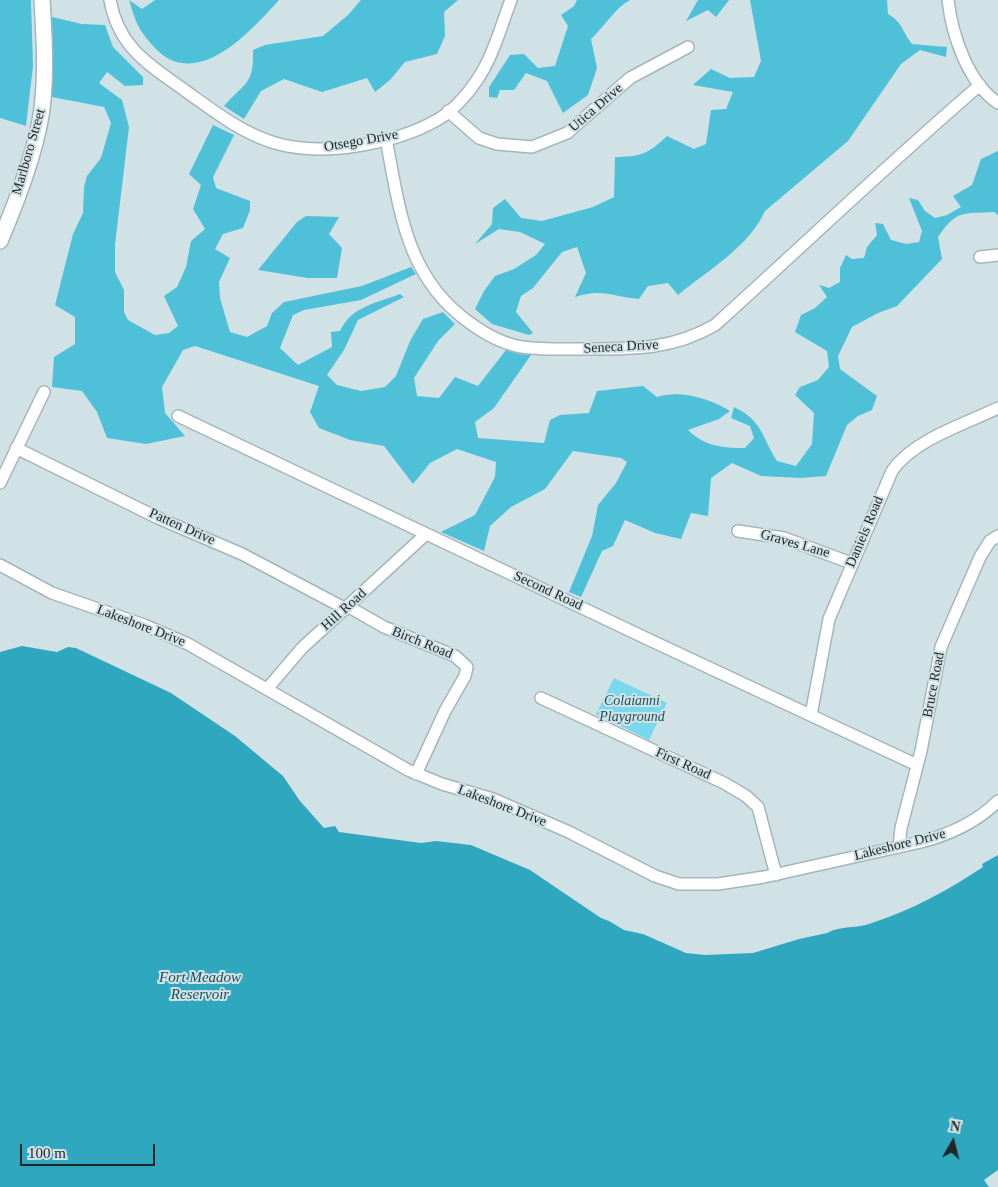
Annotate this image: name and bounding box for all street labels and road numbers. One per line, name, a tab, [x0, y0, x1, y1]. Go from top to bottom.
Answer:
street label: Utica Drive	[566, 80, 626, 136]
street label: Marlboro Street	[9, 107, 49, 197]
street label: Otsego Drive	[323, 126, 399, 156]
street label: Seneca Drive	[583, 337, 659, 357]
street label: Daniels Road	[842, 494, 888, 570]
street label: Patten Drive	[146, 505, 218, 549]
street label: Graves Lane	[758, 526, 832, 562]
street label: Second Road	[511, 568, 585, 614]
street label: Hill Road	[318, 585, 370, 635]
street label: Lakeshore Drive	[94, 601, 188, 651]
street label: Birch Road	[389, 623, 455, 663]
street label: Bruce Road	[919, 651, 949, 719]
street label: First Road	[653, 744, 713, 784]
street label: Lakeshore Drive	[455, 781, 549, 831]
street label: Lakeshore Drive	[853, 826, 947, 864]

